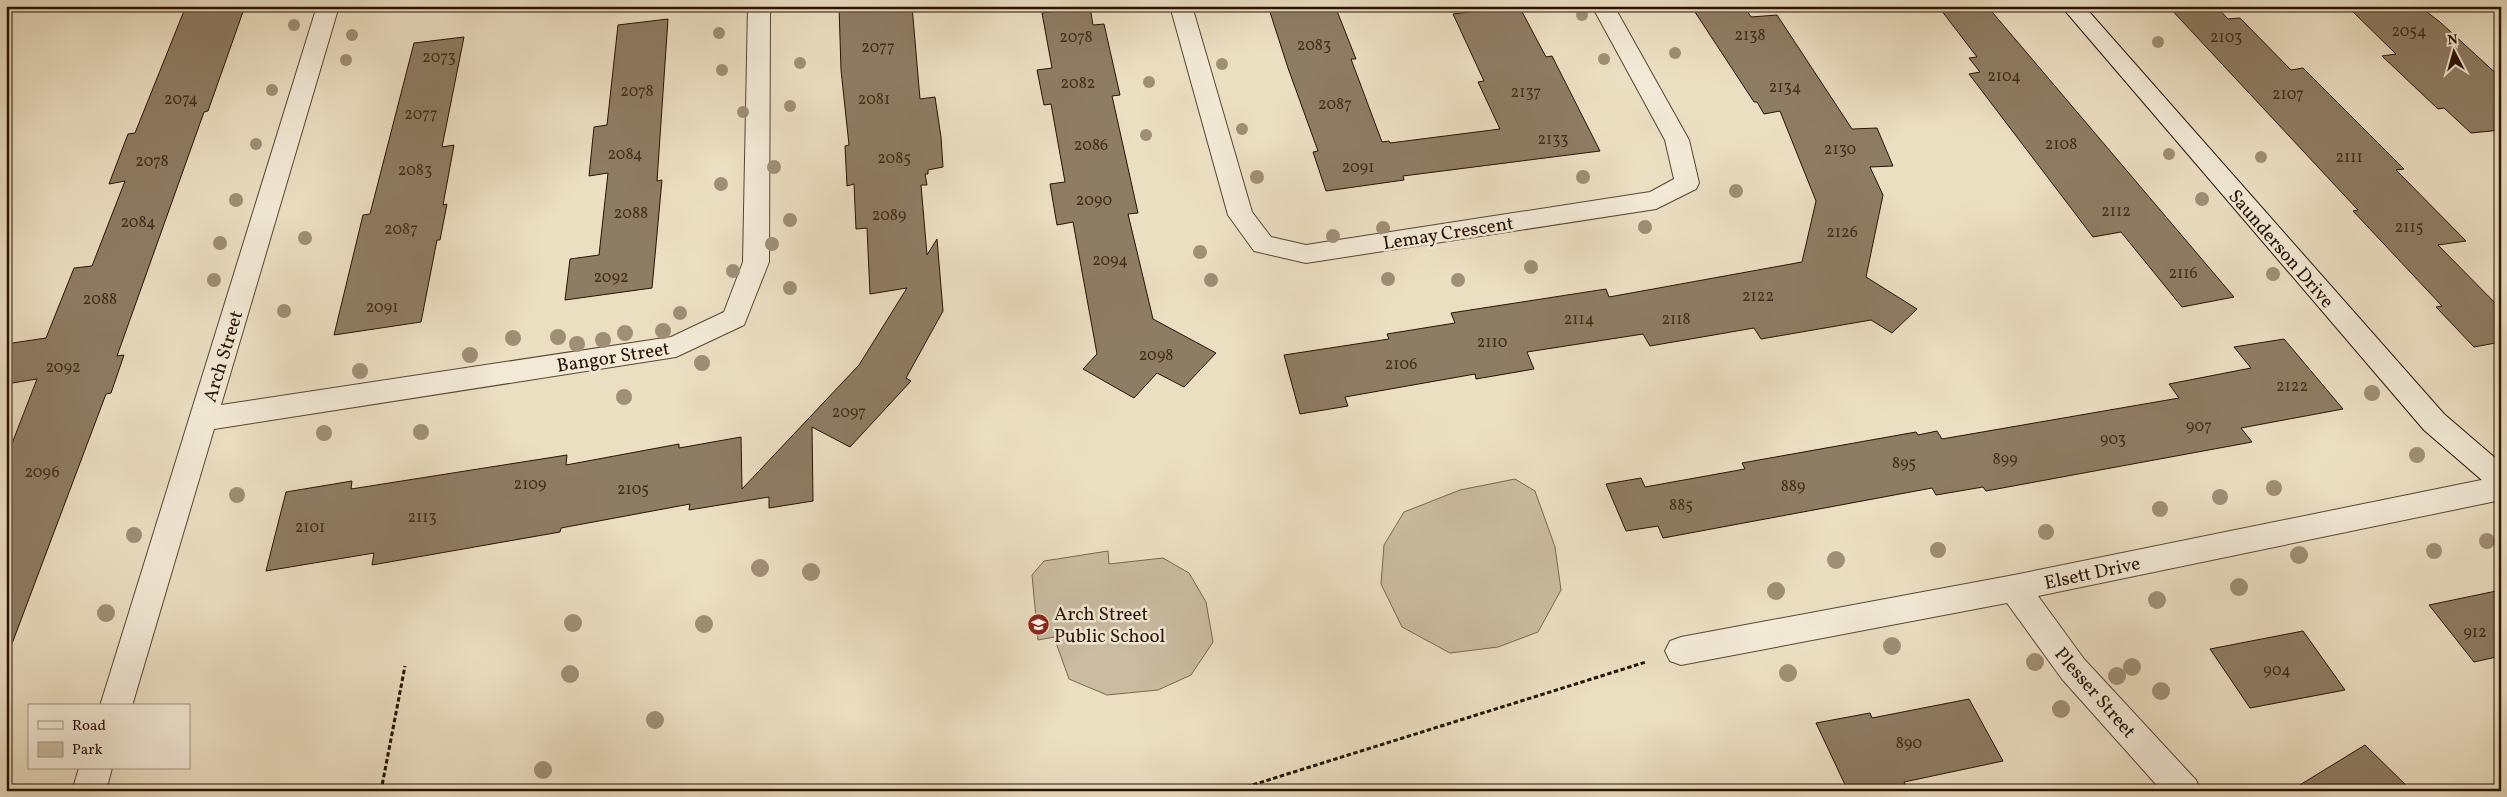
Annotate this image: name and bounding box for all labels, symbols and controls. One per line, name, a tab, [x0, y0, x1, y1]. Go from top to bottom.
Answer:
house number: 2054	[2391, 21, 2427, 43]
house number: 2138	[1734, 25, 1766, 47]
house number: 2078	[1059, 27, 1093, 49]
house number: 2103	[2210, 27, 2242, 49]
north arrow	[2430, 28, 2480, 78]
text: N	[2447, 31, 2459, 51]
house number: 2083	[1297, 35, 1331, 57]
house number: 2077	[861, 37, 895, 59]
house number: 2073	[422, 47, 456, 69]
house number: 2104	[1987, 66, 2021, 88]
house number: 2082	[1061, 73, 1095, 95]
house number: 2134	[1769, 77, 1801, 99]
house number: 2078	[620, 81, 654, 103]
house number: 2137	[1511, 82, 1542, 104]
house number: 2107	[2272, 84, 2304, 106]
house number: 2074	[164, 89, 198, 111]
house number: 2081	[858, 89, 890, 111]
house number: 2087	[1318, 94, 1352, 116]
house number: 2077	[404, 104, 438, 126]
house number: 2133	[1537, 129, 1569, 151]
house number: 2108	[2045, 134, 2077, 156]
house number: 2086	[1074, 135, 1108, 157]
house number: 2130	[1824, 139, 1856, 161]
house number: 2084	[607, 144, 643, 166]
house number: 2111	[2335, 147, 2363, 169]
house number: 2085	[877, 148, 911, 170]
house number: 2078	[135, 151, 169, 173]
house number: 2091	[1342, 157, 1374, 179]
house number: 2083	[398, 160, 432, 182]
street label: Saunderson Drive	[2222, 184, 2339, 314]
house number: 2090	[1076, 190, 1112, 212]
house number: 2112	[2101, 201, 2131, 223]
house number: 2088	[614, 203, 648, 225]
house number: 2089	[872, 205, 906, 227]
street label: Lemay Crescent	[1381, 211, 1516, 257]
house number: 2084	[120, 212, 156, 234]
house number: 2115	[2395, 217, 2423, 239]
house number: 2087	[384, 219, 418, 241]
house number: 2126	[1826, 222, 1858, 244]
house number: 2094	[1092, 250, 1128, 272]
house number: 2116	[2168, 263, 2198, 285]
house number: 2092	[593, 267, 629, 289]
house number: 2122	[1742, 286, 1774, 308]
house number: 2088	[83, 289, 117, 311]
house number: 2091	[366, 297, 398, 319]
street label: Arch Street	[198, 307, 250, 405]
house number: 2114	[1564, 309, 1594, 331]
house number: 2118	[1661, 309, 1691, 331]
house number: 2110	[1477, 332, 1507, 354]
street label: Bangor Street	[555, 336, 672, 380]
house number: 2098	[1139, 345, 1173, 367]
house number: 2106	[1385, 354, 1417, 376]
house number: 2092	[45, 357, 81, 379]
house number: 2122	[2276, 376, 2308, 398]
house number: 2097	[832, 402, 866, 424]
house number: 907	[2186, 416, 2212, 438]
house number: 903	[2100, 429, 2126, 451]
house number: 899	[1993, 449, 2017, 471]
house number: 895	[1892, 453, 1916, 475]
house number: 2096	[24, 462, 60, 484]
house number: 2109	[514, 474, 546, 496]
house number: 889	[1781, 476, 1805, 498]
house number: 2105	[617, 479, 649, 501]
house number: 885	[1669, 495, 1693, 517]
house number: 2113	[407, 507, 437, 529]
house number: 2101	[295, 517, 325, 539]
street label: Elsett Drive	[2042, 551, 2143, 597]
place label: Arch Street Public School	[1054, 602, 1166, 650]
school or university icon: Arch Street Public School	[1026, 612, 1050, 636]
house number: 912	[2463, 622, 2487, 644]
street label: Plesser Street	[2048, 642, 2141, 745]
house number: 904	[2263, 660, 2291, 682]
legend	[28, 704, 190, 770]
text: Road	[72, 716, 106, 737]
house number: 890	[1896, 733, 1922, 755]
text: Park	[72, 740, 103, 761]

